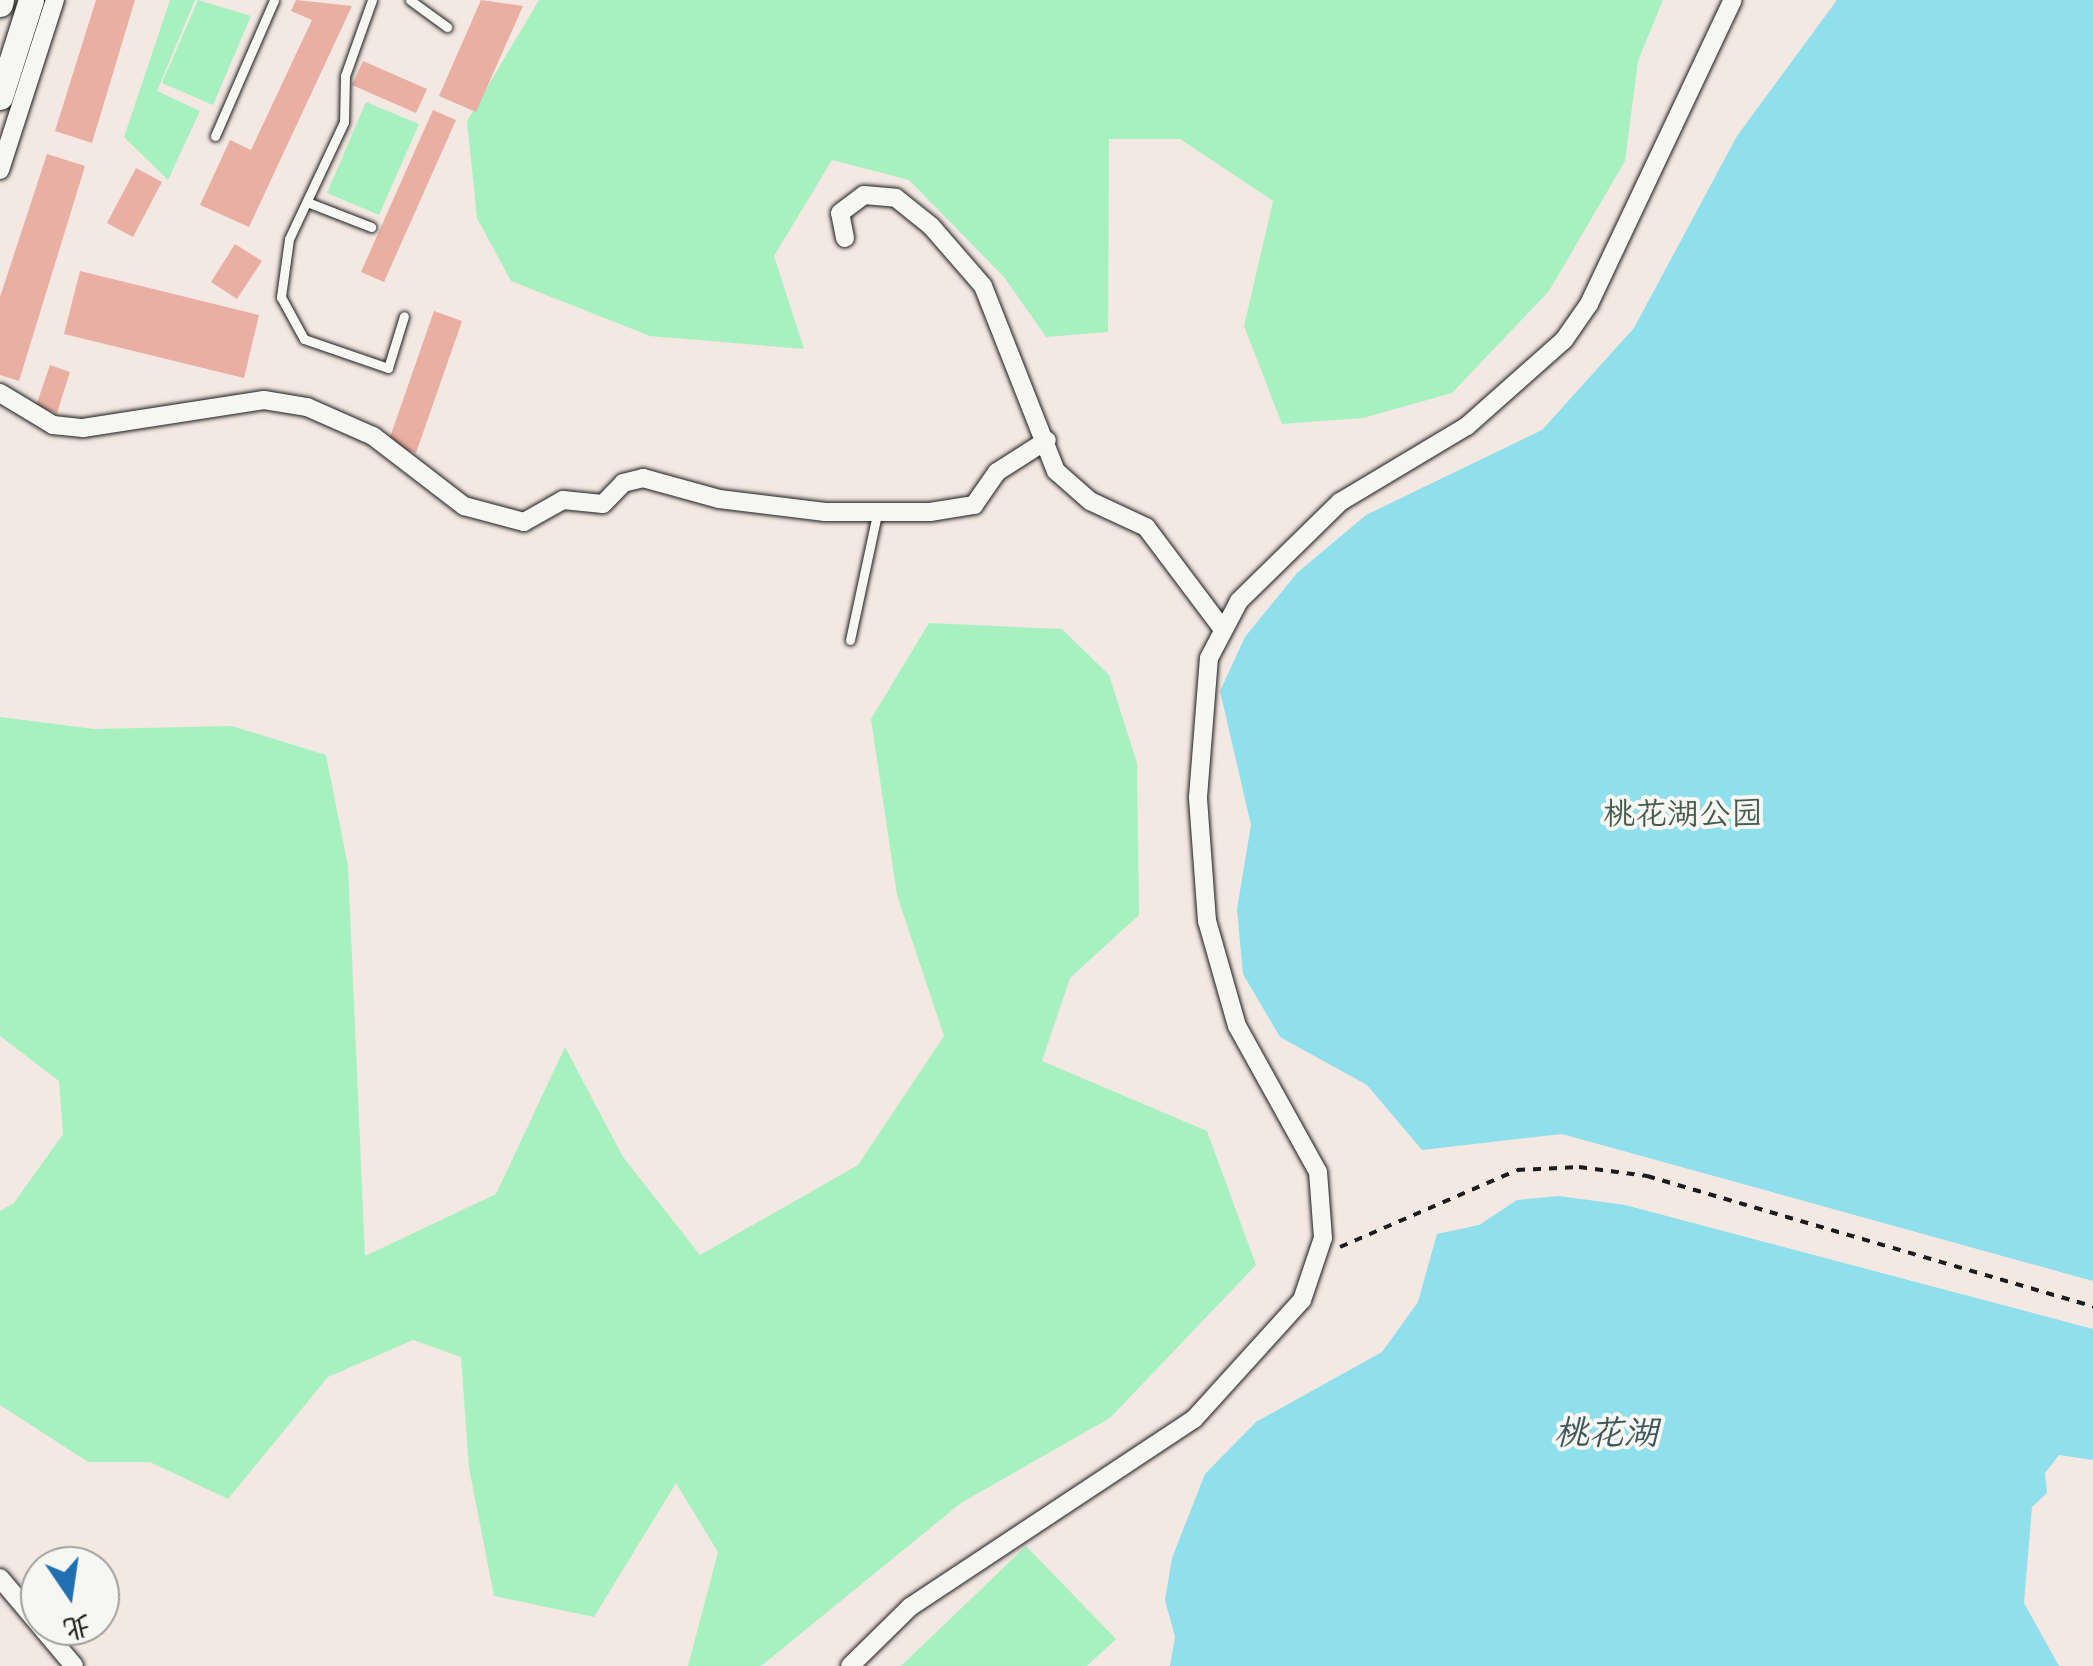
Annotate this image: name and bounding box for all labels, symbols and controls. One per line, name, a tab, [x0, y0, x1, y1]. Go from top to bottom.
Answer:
park label: 桃花湖公园	[1603, 799, 1763, 837]
water label: 桃花湖	[1554, 1416, 1658, 1458]
north arrow	[20, 1546, 120, 1646]
text: 北	[58, 1601, 94, 1646]

